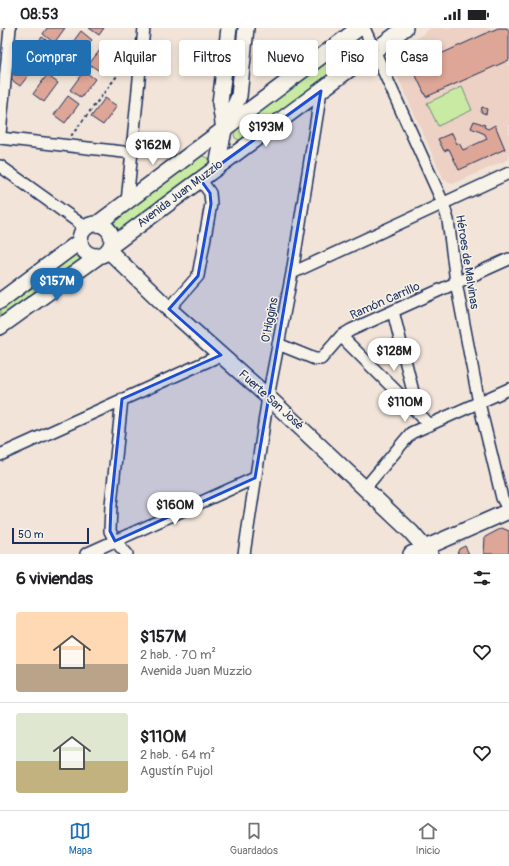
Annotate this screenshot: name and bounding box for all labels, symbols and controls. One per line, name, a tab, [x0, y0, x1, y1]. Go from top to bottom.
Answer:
text: 08:53	[20, 5, 58, 24]
chip: Comprar	[12, 40, 91, 76]
chip: Alquilar	[99, 40, 171, 76]
chip: Filtros	[179, 40, 245, 76]
chip: Nuevo	[253, 40, 318, 76]
chip: Piso	[326, 40, 378, 76]
chip: Casa	[386, 40, 442, 76]
pin: $193M	[238, 114, 294, 148]
text: $193M	[248, 119, 284, 135]
pin: $162M	[125, 132, 181, 166]
text: $162M	[135, 137, 171, 153]
street label: Avenida Juan Muzzio	[134, 157, 226, 231]
street label: Héroes de Malvinas	[452, 214, 482, 311]
pin: $157M	[29, 268, 85, 302]
text: $157M	[39, 273, 75, 289]
street label: Ramón Carrillo	[348, 279, 423, 323]
street label: O'Higgins	[258, 295, 282, 344]
pin: $128M	[366, 338, 422, 372]
text: $128M	[376, 343, 412, 359]
street label: Fuerte San José	[235, 367, 307, 433]
pin: $110M	[377, 389, 433, 423]
text: $110M	[387, 394, 423, 410]
pin: $160M	[147, 492, 203, 526]
text: $160M	[156, 497, 194, 513]
scale bar	[12, 526, 89, 545]
text: 50 m	[18, 528, 44, 541]
icon: filters	[471, 567, 493, 589]
text: 6 viviendas	[16, 568, 93, 589]
text: $157M	[140, 626, 186, 647]
icon: home	[48, 628, 96, 676]
icon: heart	[471, 641, 493, 663]
text: 2 hab. · 70 m²	[140, 647, 216, 663]
text: Avenida Juan Muzzio	[140, 663, 252, 679]
text: $110M	[140, 726, 186, 747]
icon: home	[48, 729, 96, 777]
icon: heart	[471, 742, 493, 764]
text: 2 hab. · 64 m²	[140, 747, 215, 763]
text: Agustín Pujol	[140, 763, 213, 779]
tab: Mapa	[69, 820, 92, 857]
tab: Guardados	[230, 820, 278, 857]
tab: Inicio	[415, 820, 440, 857]

